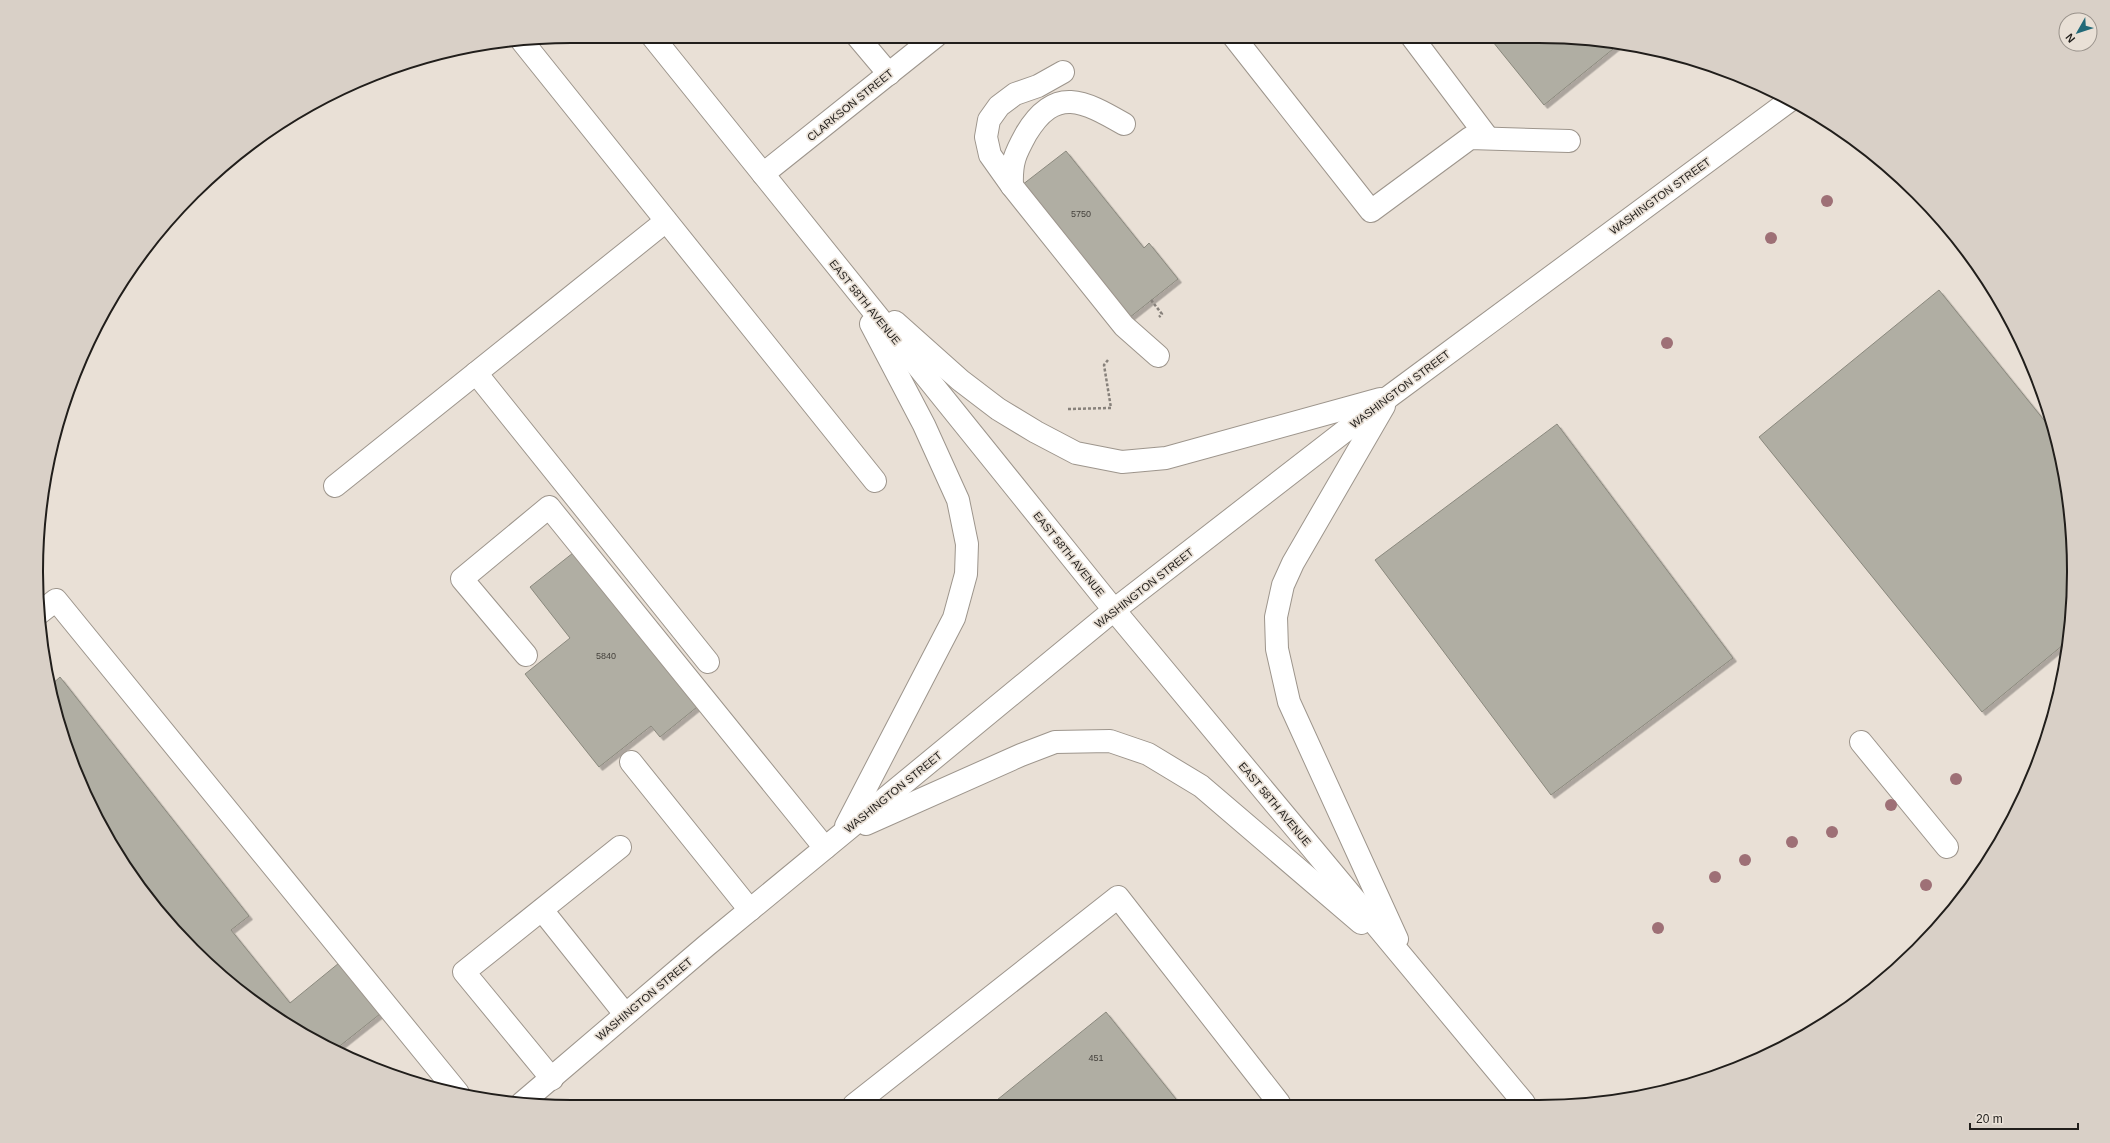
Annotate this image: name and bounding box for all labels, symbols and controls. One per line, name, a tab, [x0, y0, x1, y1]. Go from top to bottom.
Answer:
north arrow	[2058, 12, 2098, 52]
text: N	[2063, 31, 2077, 45]
street label: CLARKSON STREET	[805, 67, 896, 143]
street label: WASHINGTON STREET	[1607, 155, 1713, 237]
house number: 5750	[1071, 209, 1091, 219]
street label: EAST 58TH AVENUE	[827, 257, 903, 347]
street label: WASHINGTON STREET	[1348, 347, 1452, 430]
street label: EAST 58TH AVENUE	[1031, 509, 1107, 599]
street label: WASHINGTON STREET	[1092, 546, 1196, 630]
house number: 5840	[596, 651, 616, 661]
street label: WASHINGTON STREET	[842, 749, 944, 835]
street label: EAST 58TH AVENUE	[1237, 760, 1313, 848]
street label: WASHINGTON STREET	[594, 955, 695, 1043]
house number: 451	[1088, 1053, 1104, 1063]
scale bar	[1970, 1105, 2078, 1131]
text: 20 m	[1976, 1112, 2003, 1126]

